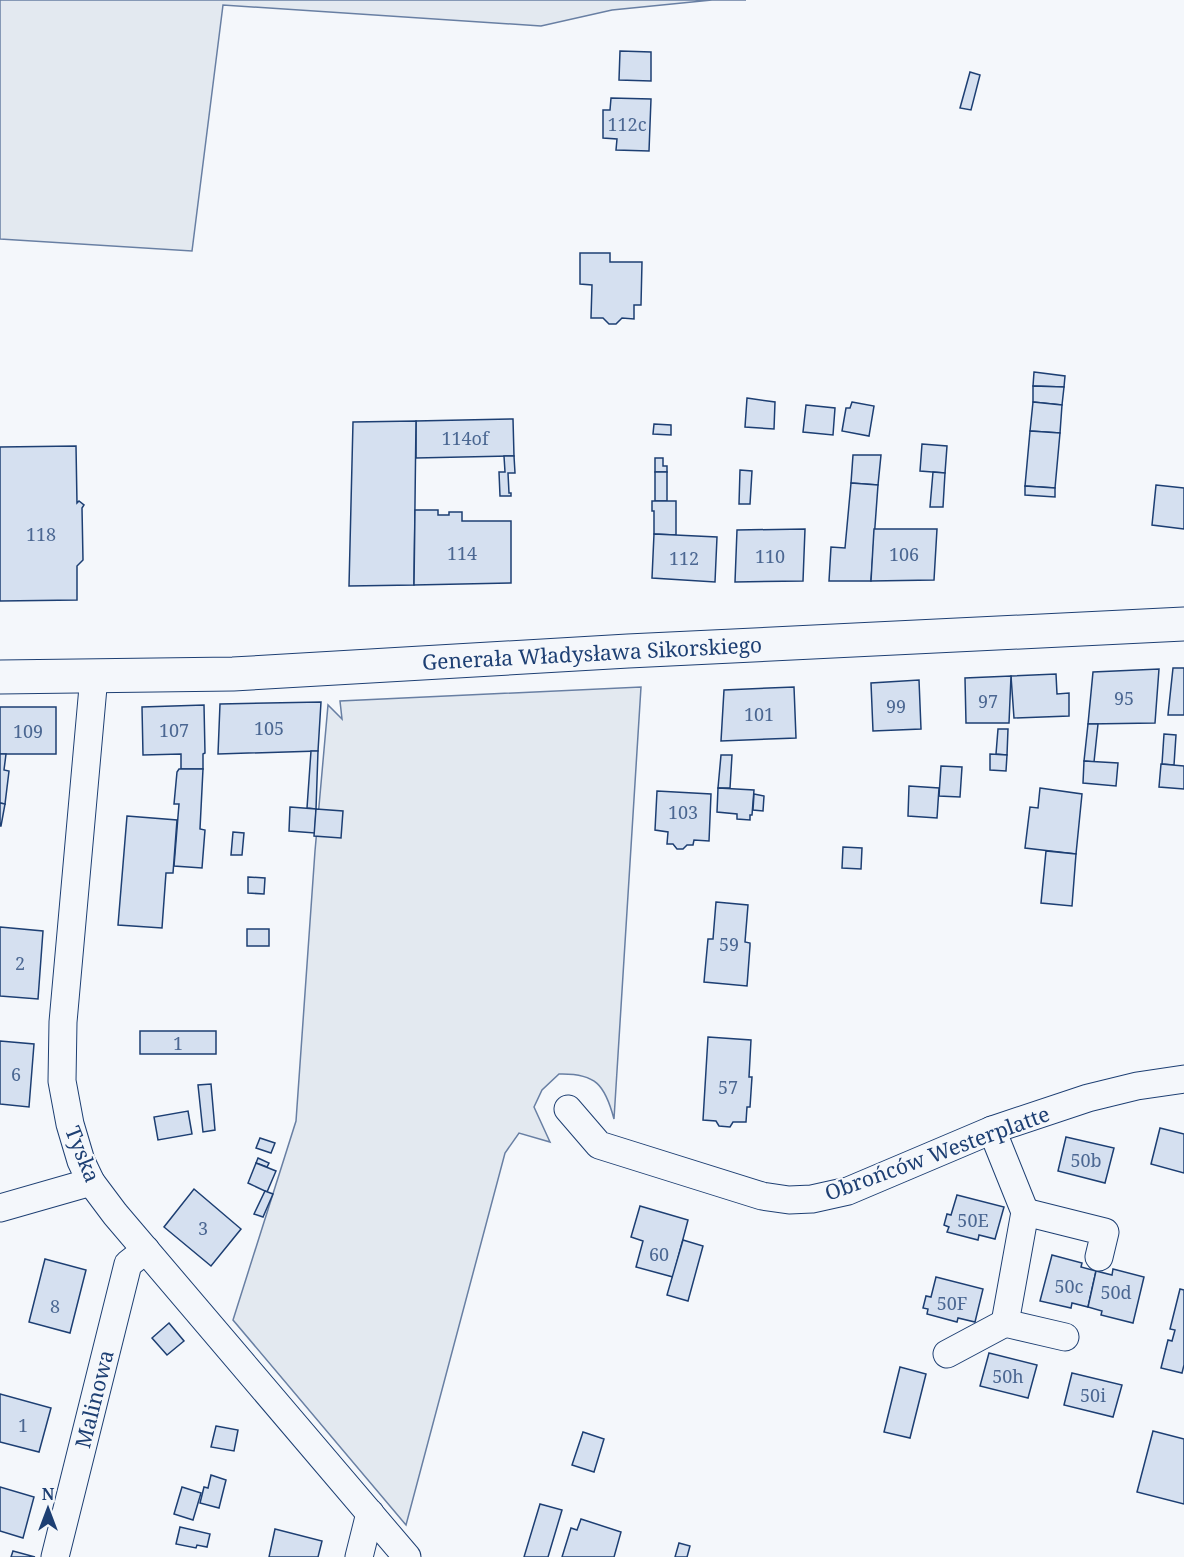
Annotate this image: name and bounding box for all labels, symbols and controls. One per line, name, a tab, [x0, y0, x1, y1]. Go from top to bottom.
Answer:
house number: 112c	[607, 112, 647, 136]
house number: 114of	[441, 426, 490, 450]
house number: 118	[26, 522, 56, 546]
house number: 114	[447, 541, 477, 565]
house number: 106	[889, 542, 919, 566]
house number: 110	[755, 544, 785, 568]
house number: 112	[669, 546, 699, 570]
street label: Generała Władysława Sikorskiego	[421, 630, 763, 676]
house number: 95	[1114, 686, 1134, 710]
house number: 97	[978, 689, 998, 713]
house number: 99	[886, 694, 906, 718]
house number: 101	[744, 702, 774, 726]
house number: 105	[254, 716, 284, 740]
house number: 107	[159, 718, 189, 742]
house number: 109	[13, 719, 43, 743]
house number: 103	[668, 800, 698, 824]
house number: 59	[719, 932, 739, 956]
house number: 2	[15, 951, 25, 975]
house number: 1	[173, 1031, 183, 1055]
house number: 6	[11, 1062, 21, 1086]
house number: 57	[718, 1075, 738, 1099]
street label: Obrońców Westerplatte	[821, 1099, 1053, 1207]
street label: Tyska	[59, 1122, 107, 1186]
house number: 50b	[1070, 1148, 1102, 1172]
house number: 50E	[957, 1208, 989, 1232]
house number: 3	[198, 1216, 208, 1240]
house number: 60	[649, 1242, 669, 1266]
house number: 50c	[1055, 1274, 1084, 1298]
house number: 50d	[1100, 1280, 1132, 1304]
house number: 50F	[937, 1291, 967, 1315]
house number: 8	[50, 1294, 60, 1318]
street label: Malinowa	[68, 1347, 120, 1451]
house number: 50h	[992, 1364, 1024, 1388]
house number: 50i	[1080, 1383, 1106, 1407]
house number: 1	[18, 1413, 28, 1437]
north arrow	[18, 1479, 78, 1539]
text: N	[42, 1483, 55, 1505]

